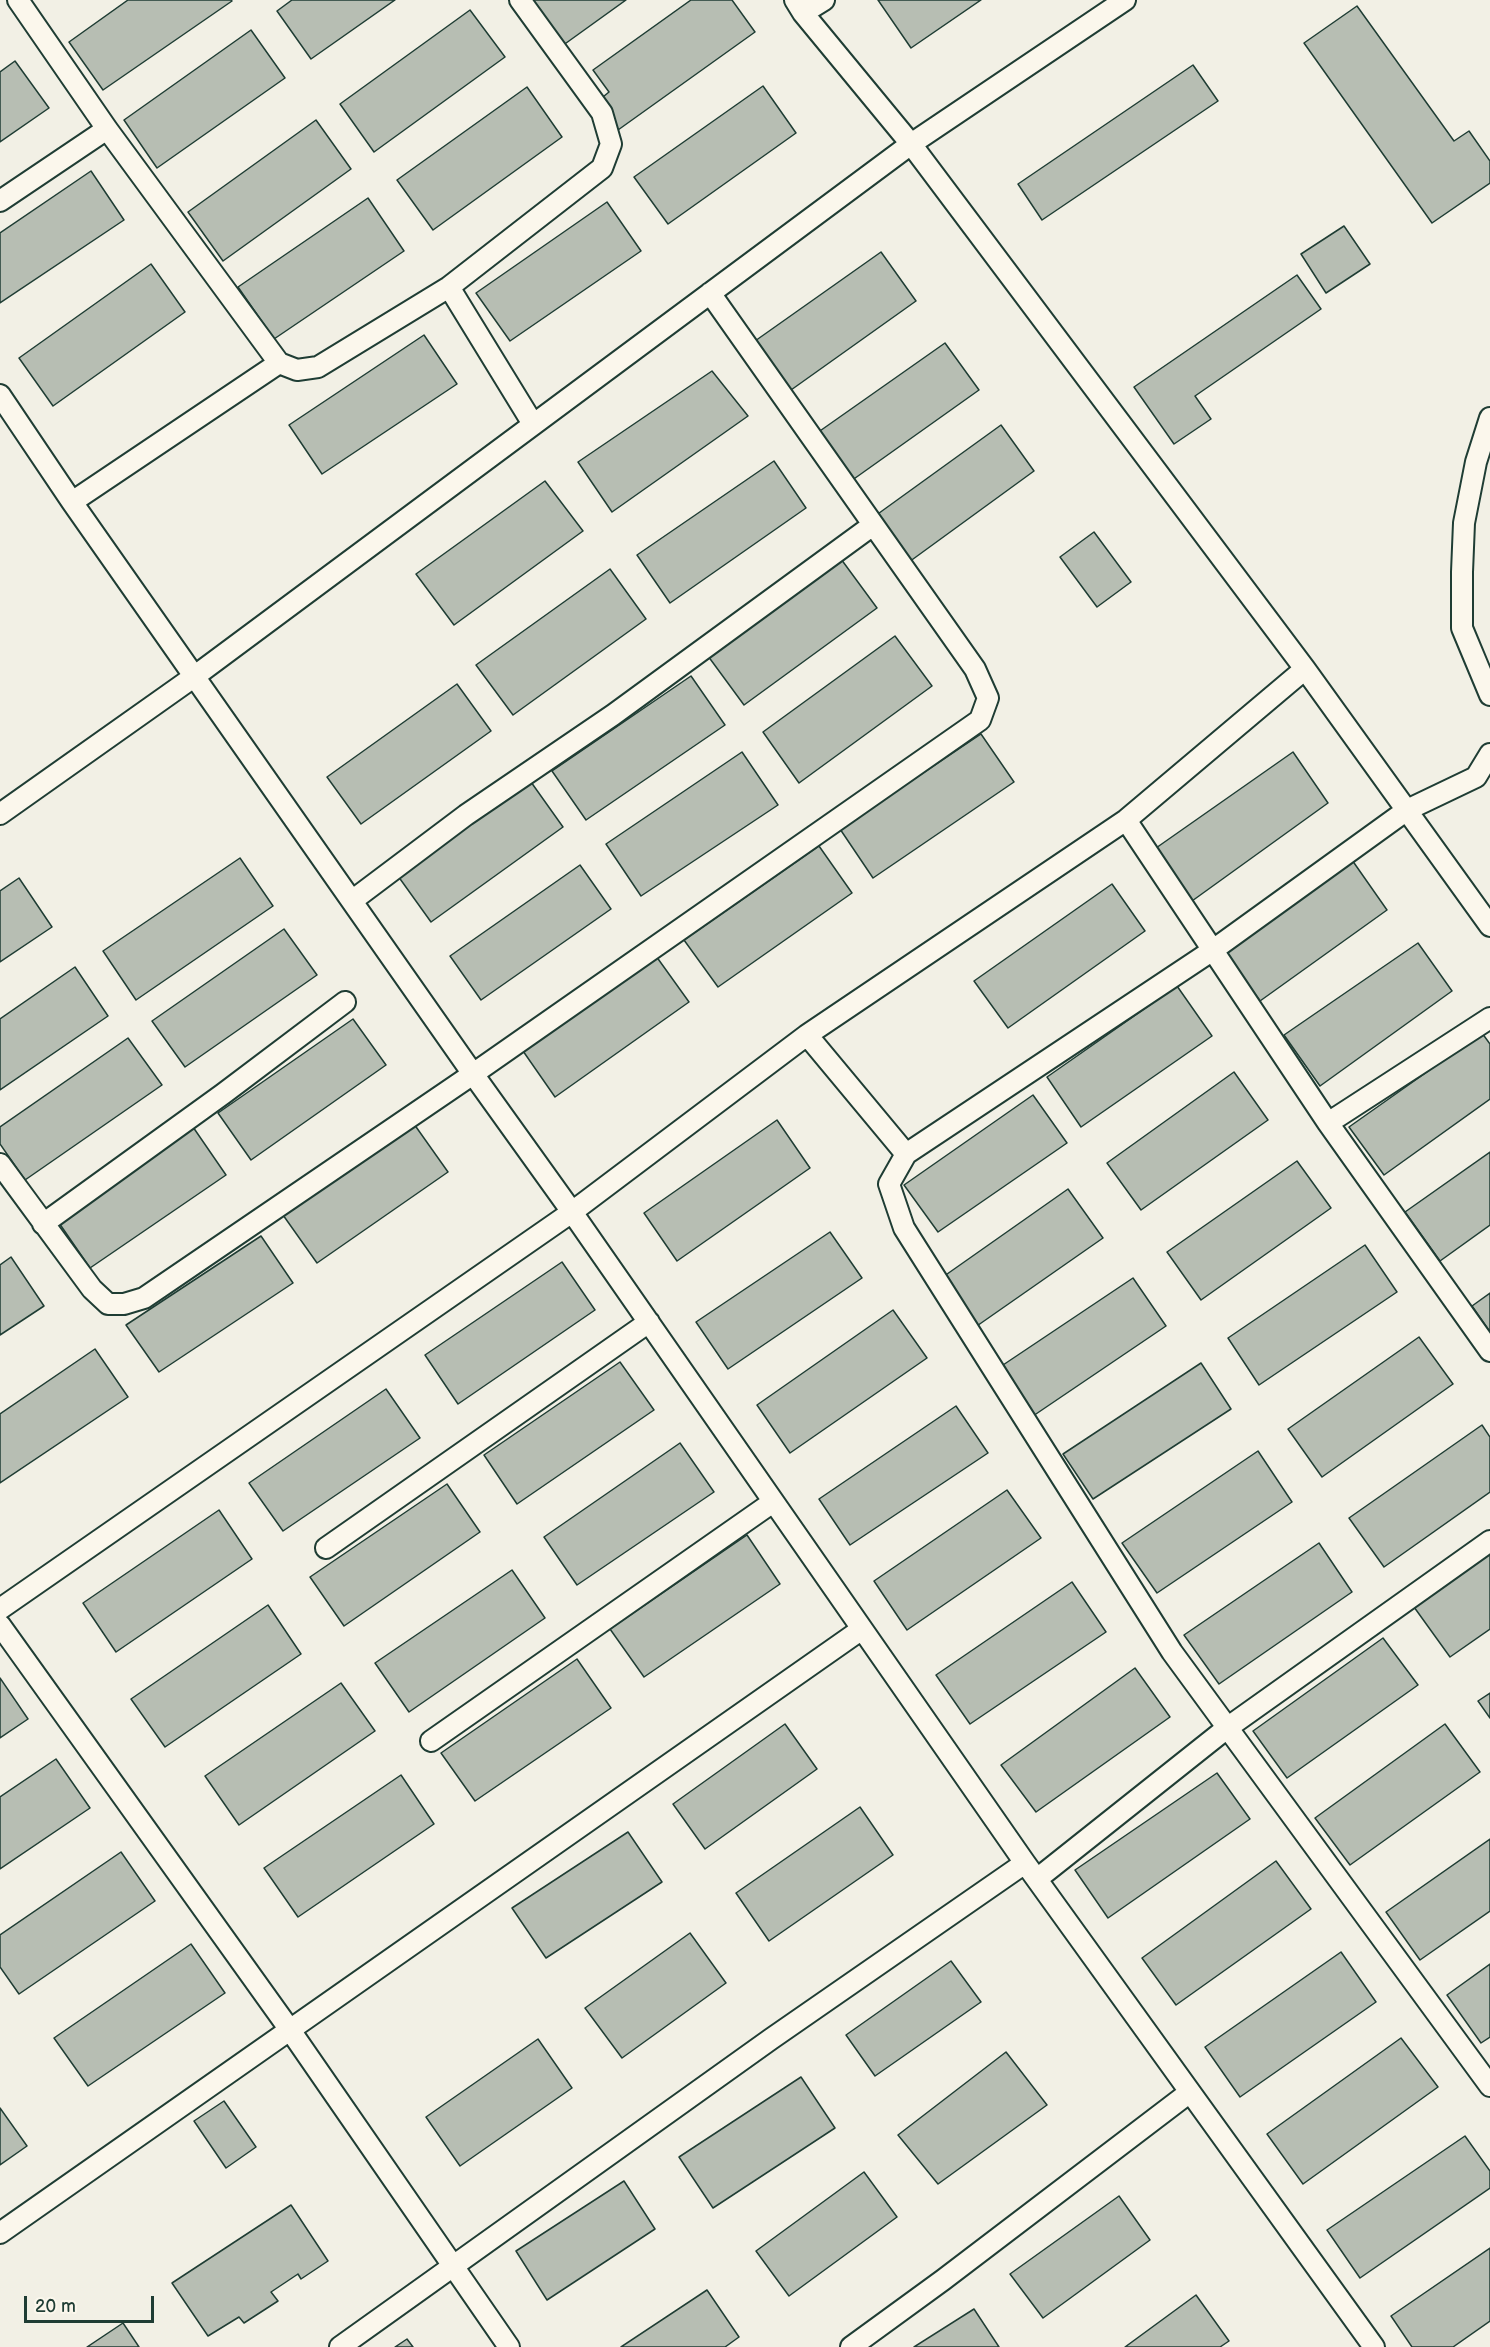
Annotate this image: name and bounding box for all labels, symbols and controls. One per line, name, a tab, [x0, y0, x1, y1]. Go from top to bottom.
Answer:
scale bar	[27, 2284, 158, 2322]
text: 20 m	[35, 2296, 76, 2317]

